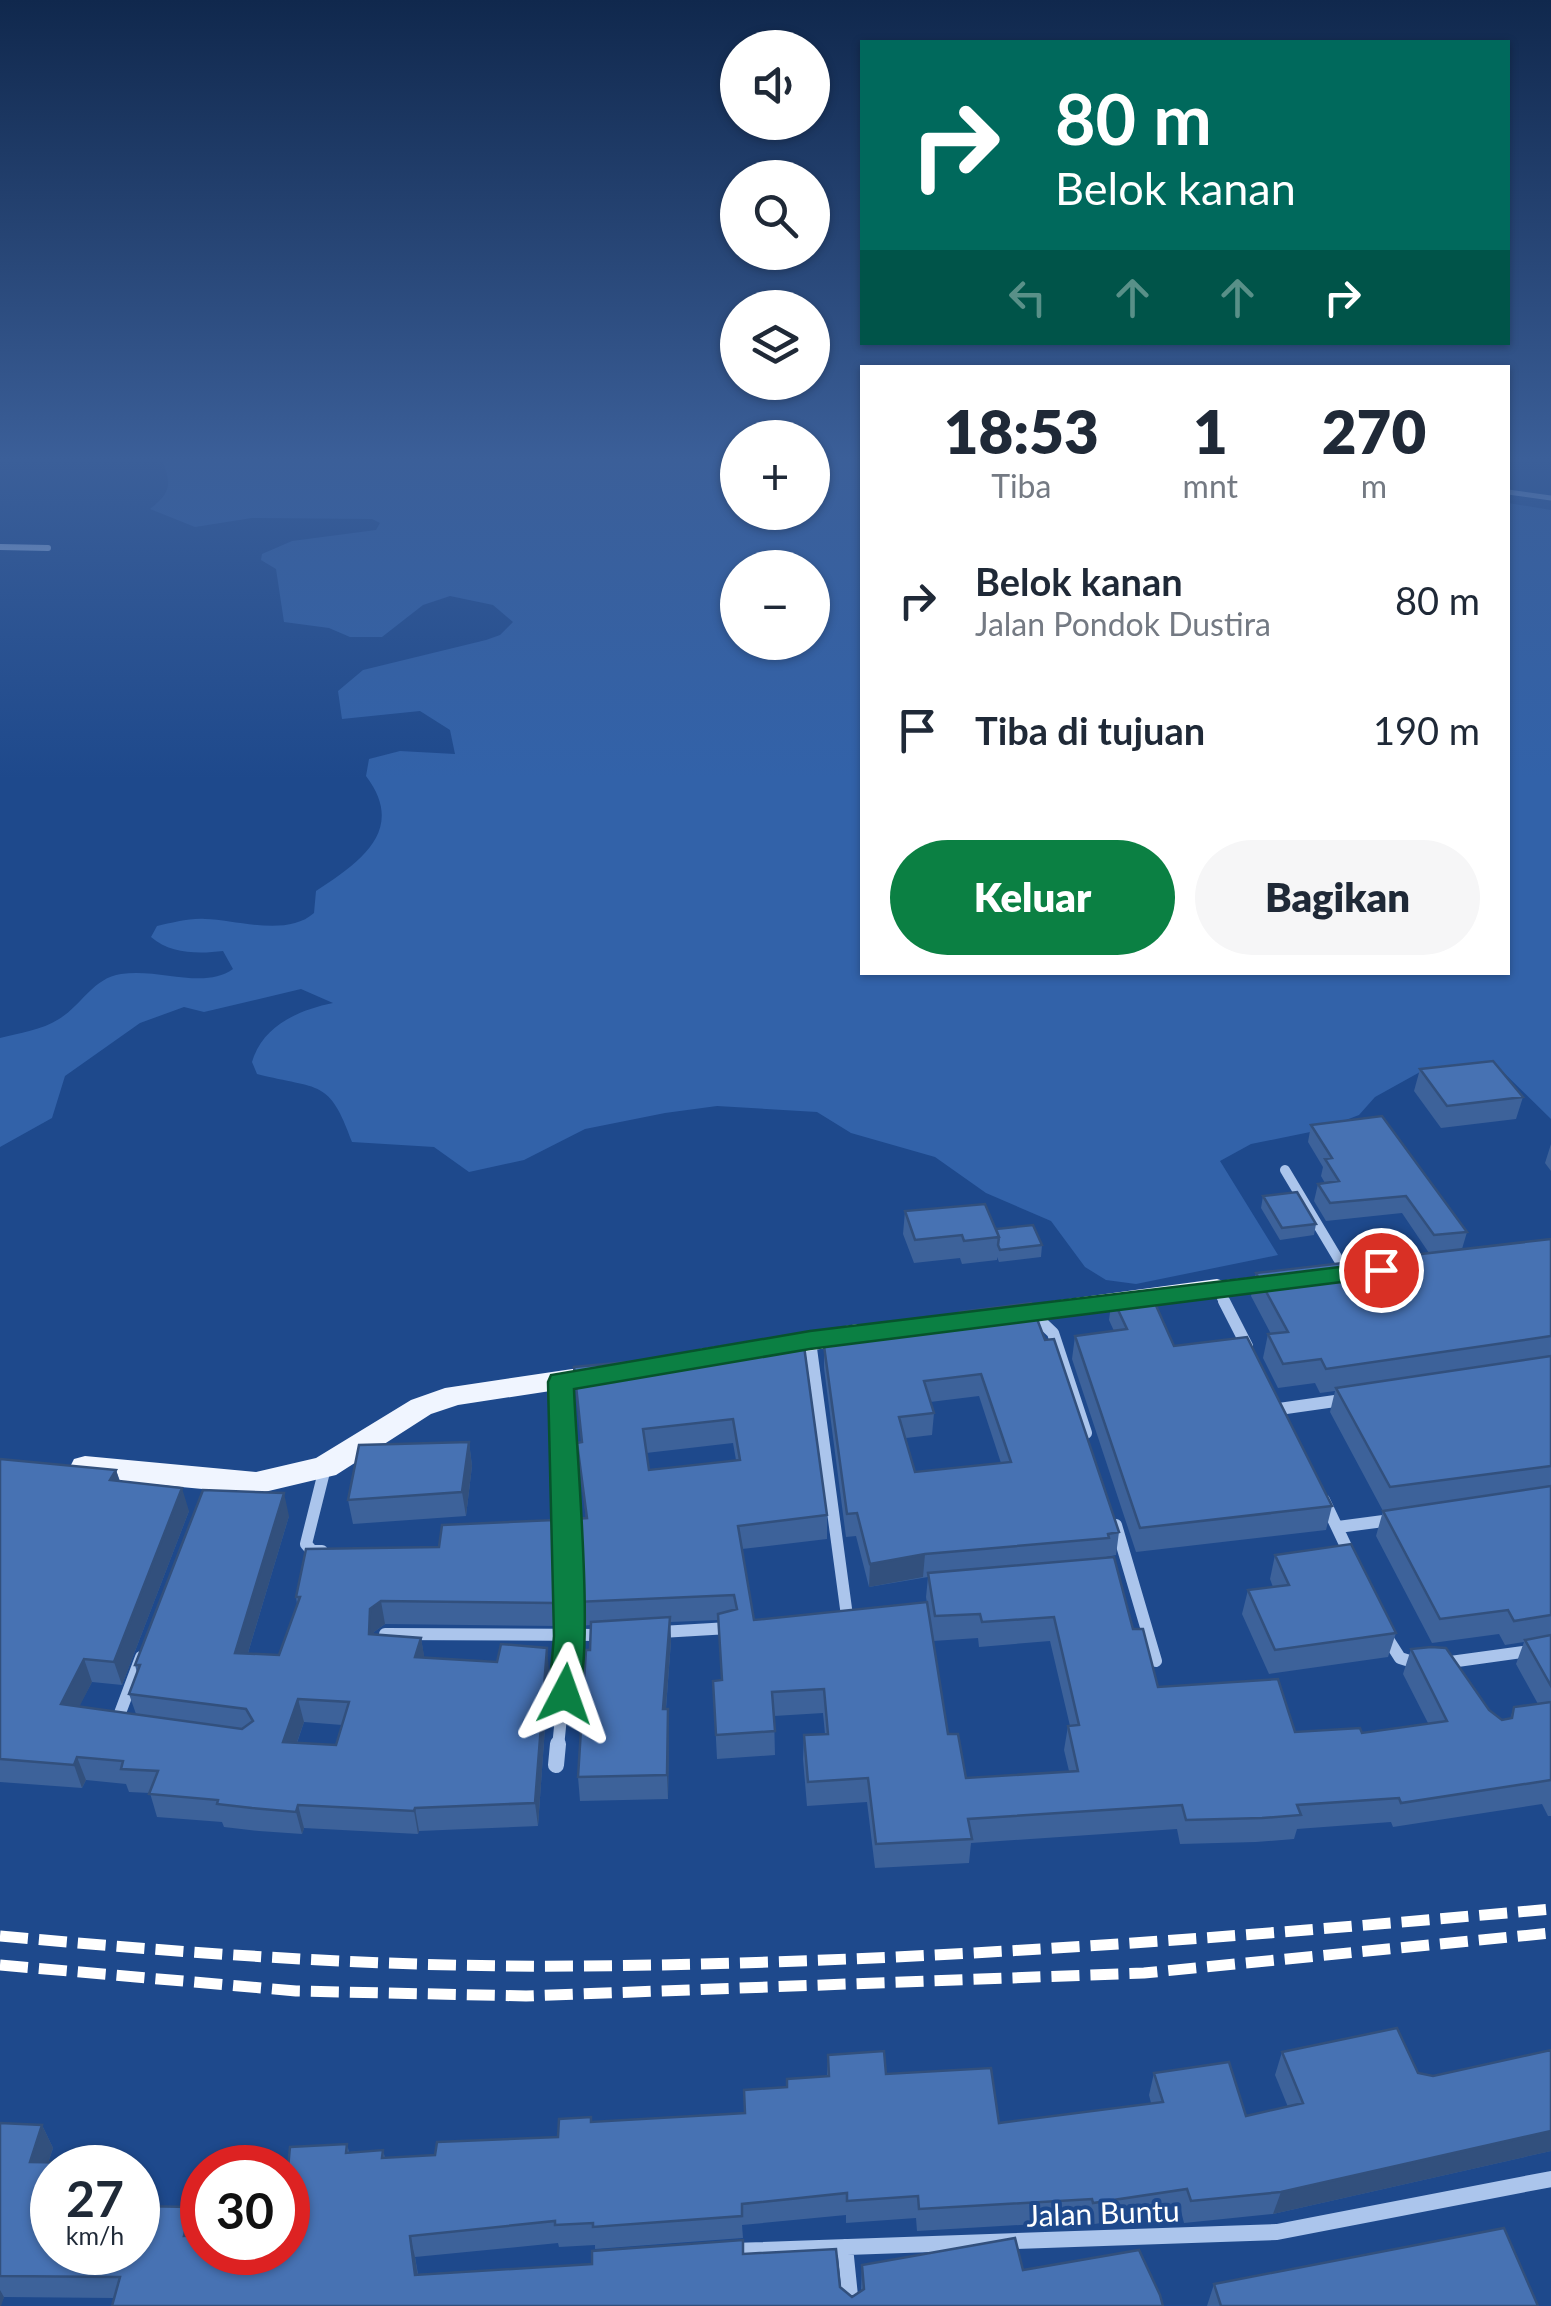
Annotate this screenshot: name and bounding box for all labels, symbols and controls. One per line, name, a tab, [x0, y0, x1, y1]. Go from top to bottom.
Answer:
map controls	[720, 30, 830, 660]
button: sound	[720, 30, 830, 140]
text: 80 m	[1055, 76, 1212, 160]
icon: right	[890, 80, 1020, 210]
button: search	[720, 160, 830, 270]
text: Belok kanan	[1055, 161, 1296, 215]
icon: left	[1000, 270, 1055, 325]
icon: ahead	[1105, 270, 1160, 325]
icon: ahead	[1210, 270, 1265, 325]
icon: right	[1315, 270, 1370, 325]
button: layers	[720, 290, 830, 400]
text: 18:53	[944, 395, 1099, 467]
text: 1	[1193, 395, 1228, 467]
text: 270	[1322, 395, 1426, 467]
button: +	[720, 420, 830, 530]
text: Tiba	[991, 466, 1051, 505]
text: mnt	[1183, 466, 1238, 505]
text: m	[1361, 466, 1387, 505]
button: −	[720, 550, 830, 660]
text: Belok kanan	[975, 558, 1183, 604]
icon: right	[890, 573, 945, 628]
text: 80 m	[1395, 577, 1480, 623]
text: Jalan Pondok Dustira	[975, 604, 1271, 643]
icon: arrive	[890, 703, 945, 758]
text: Tiba di tujuan	[975, 707, 1205, 753]
text: 190 m	[1373, 707, 1480, 753]
button: Keluar	[890, 840, 1175, 955]
button: Bagikan	[1195, 840, 1480, 955]
pin	[1339, 1228, 1424, 1313]
icon: arrive	[1354, 1243, 1409, 1298]
position arrow	[513, 1642, 617, 1746]
speed limit sign: 30	[180, 2145, 310, 2275]
text: 27	[66, 2168, 124, 2228]
street label: Jalan Buntu	[1026, 2191, 1180, 2233]
text: km/h	[66, 2220, 124, 2250]

